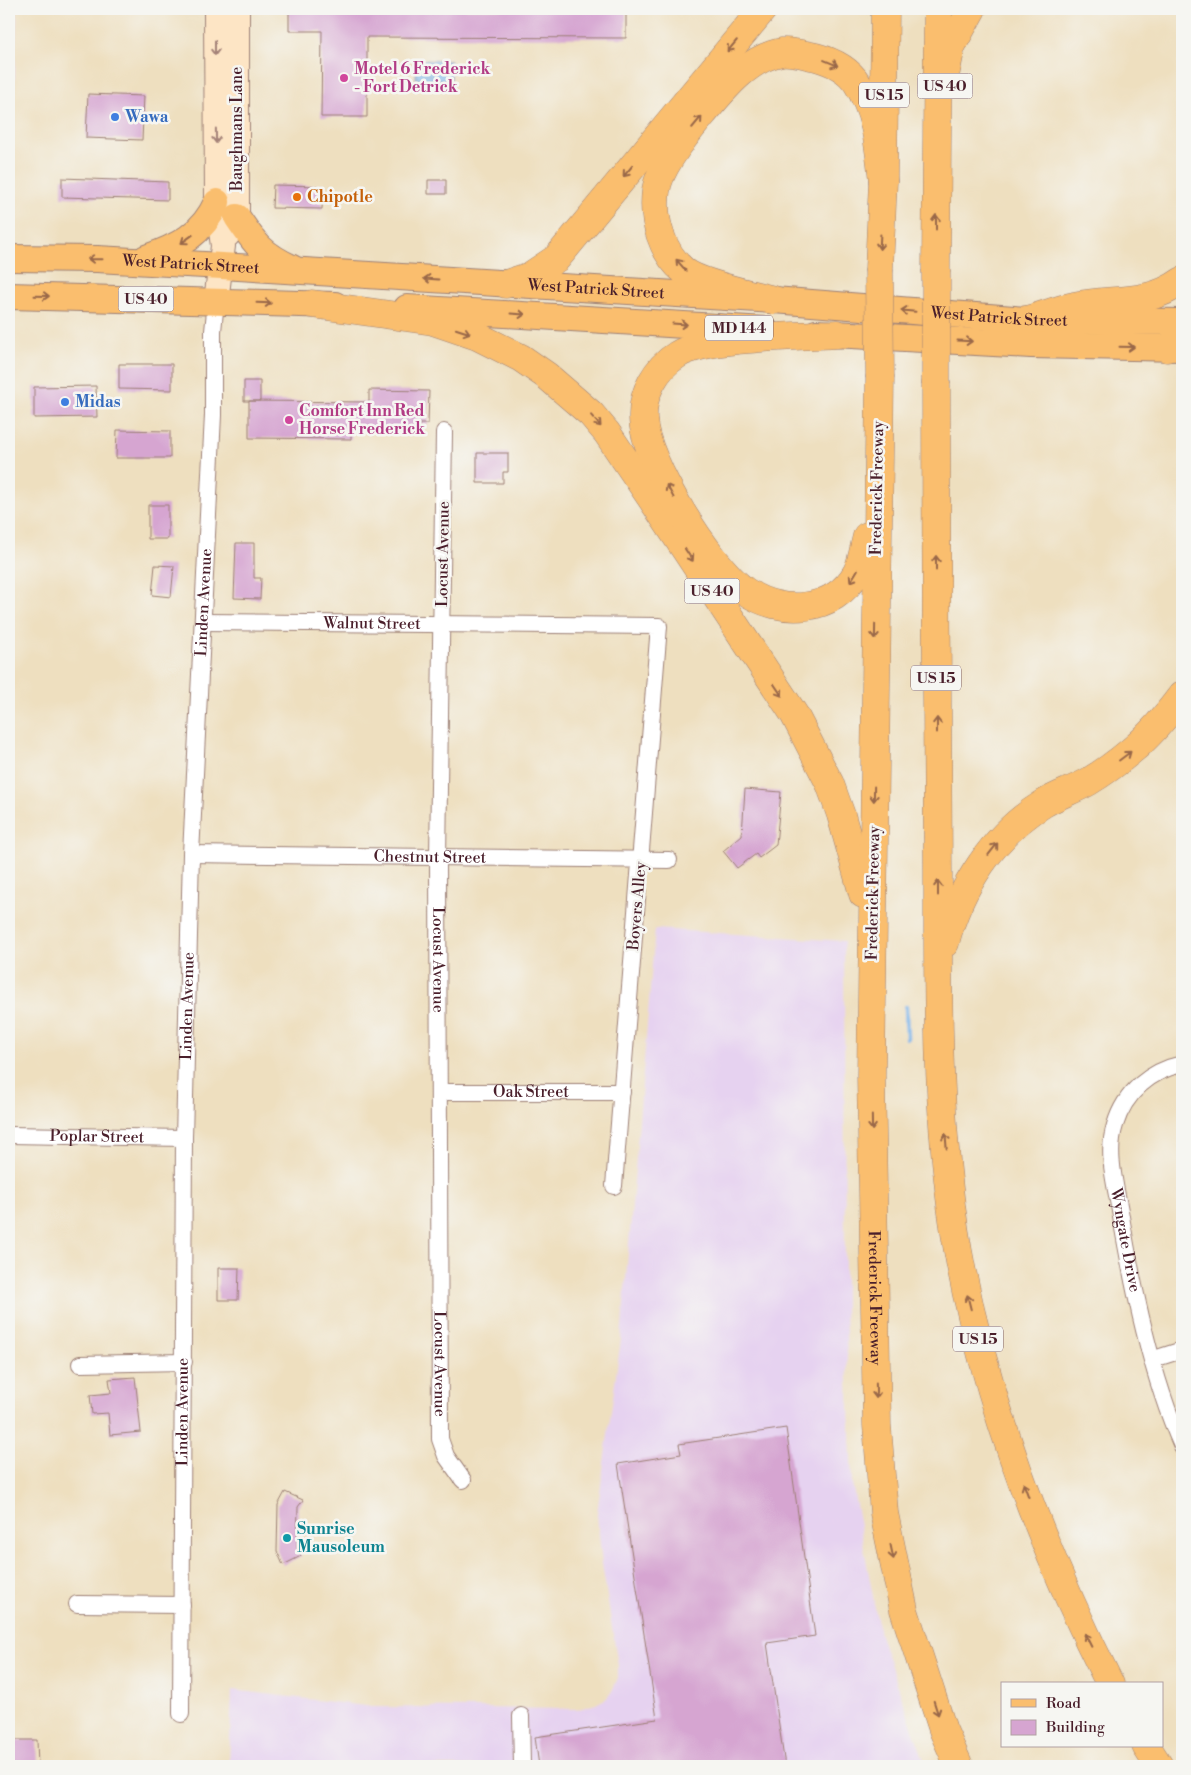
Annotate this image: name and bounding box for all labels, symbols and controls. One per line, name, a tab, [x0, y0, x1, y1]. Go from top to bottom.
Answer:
one-way arrow	[210, 40, 220, 56]
one-way arrow	[727, 40, 738, 53]
one-way arrow	[823, 58, 838, 68]
place label: Motel 6 Frederick - Fort Detrick	[354, 59, 491, 97]
street label: Baughmans Lane	[227, 67, 247, 192]
marker: Motel 6 Frederick - Fort Detrick	[338, 72, 350, 84]
road number: US 40	[918, 74, 972, 98]
road number: US 15	[859, 82, 909, 108]
place label: Wawa	[124, 107, 169, 127]
marker: Wawa	[109, 111, 121, 123]
one-way arrow	[691, 115, 702, 128]
one-way arrow	[211, 128, 221, 144]
one-way arrow	[623, 165, 634, 178]
place label: Chipotle	[307, 187, 373, 207]
marker: Chipotle	[291, 191, 303, 203]
one-way arrow	[931, 214, 941, 230]
one-way arrow	[180, 234, 194, 244]
one-way arrow	[876, 234, 885, 250]
street label: West Patrick Street	[121, 250, 260, 278]
one-way arrow	[87, 254, 103, 263]
one-way arrow	[675, 259, 686, 272]
one-way arrow	[423, 274, 439, 284]
street label: West Patrick Street	[526, 275, 666, 303]
road number: US 40	[118, 286, 174, 312]
one-way arrow	[34, 291, 50, 301]
one-way arrow	[256, 298, 272, 307]
street label: West Patrick Street	[929, 302, 1068, 331]
one-way arrow	[900, 306, 916, 315]
one-way arrow	[510, 310, 526, 319]
road number: MD 144	[705, 316, 773, 340]
one-way arrow	[672, 320, 688, 329]
one-way arrow	[455, 327, 470, 336]
one-way arrow	[957, 337, 973, 346]
one-way arrow	[1119, 343, 1135, 352]
place label: Midas	[75, 392, 121, 412]
marker: Midas	[59, 396, 71, 408]
place label: Comfort Inn Red Horse Frederick	[299, 401, 426, 439]
marker: Comfort Inn Red Horse Frederick	[283, 414, 295, 426]
one-way arrow	[591, 414, 602, 427]
street label: Frederick Freeway	[866, 420, 888, 556]
one-way arrow	[665, 483, 675, 498]
street label: Locust Avenue	[432, 501, 454, 607]
one-way arrow	[684, 547, 694, 561]
street label: Linden Avenue	[191, 548, 216, 657]
one-way arrow	[931, 555, 941, 571]
one-way arrow	[849, 568, 859, 583]
road number: US 40	[684, 578, 740, 604]
street label: Walnut Street	[322, 613, 421, 634]
one-way arrow	[870, 624, 880, 640]
road number: US 15	[911, 666, 961, 690]
one-way arrow	[773, 683, 784, 697]
one-way arrow	[932, 717, 942, 734]
one-way arrow	[1118, 751, 1132, 761]
one-way arrow	[869, 786, 879, 802]
street label: Frederick Freeway	[862, 825, 884, 961]
one-way arrow	[988, 842, 999, 855]
street label: Chestnut Street	[374, 846, 487, 868]
street label: Boyers Alley	[623, 861, 651, 952]
one-way arrow	[933, 880, 943, 896]
street label: Locust Avenue	[428, 907, 449, 1013]
street label: Linden Avenue	[176, 952, 199, 1060]
street label: Oak Street	[493, 1082, 569, 1102]
one-way arrow	[867, 1115, 877, 1131]
street label: Poplar Street	[49, 1126, 145, 1147]
one-way arrow	[941, 1133, 950, 1149]
street label: Wyngate Drive	[1106, 1185, 1145, 1294]
street label: Frederick Freeway	[864, 1230, 886, 1366]
one-way arrow	[964, 1294, 973, 1310]
street label: Locust Avenue	[430, 1311, 450, 1417]
road number: US 15	[953, 1326, 1003, 1352]
street label: Linden Avenue	[172, 1358, 193, 1466]
one-way arrow	[871, 1382, 881, 1399]
one-way arrow	[1021, 1483, 1030, 1499]
place label: Sunrise Mausoleum	[297, 1519, 385, 1557]
marker: Sunrise Mausoleum	[281, 1532, 293, 1544]
one-way arrow	[888, 1544, 897, 1560]
one-way arrow	[1083, 1633, 1092, 1648]
legend	[1001, 1682, 1164, 1748]
text: Road	[1046, 1694, 1081, 1713]
one-way arrow	[932, 1700, 941, 1716]
text: Building	[1045, 1718, 1105, 1737]

